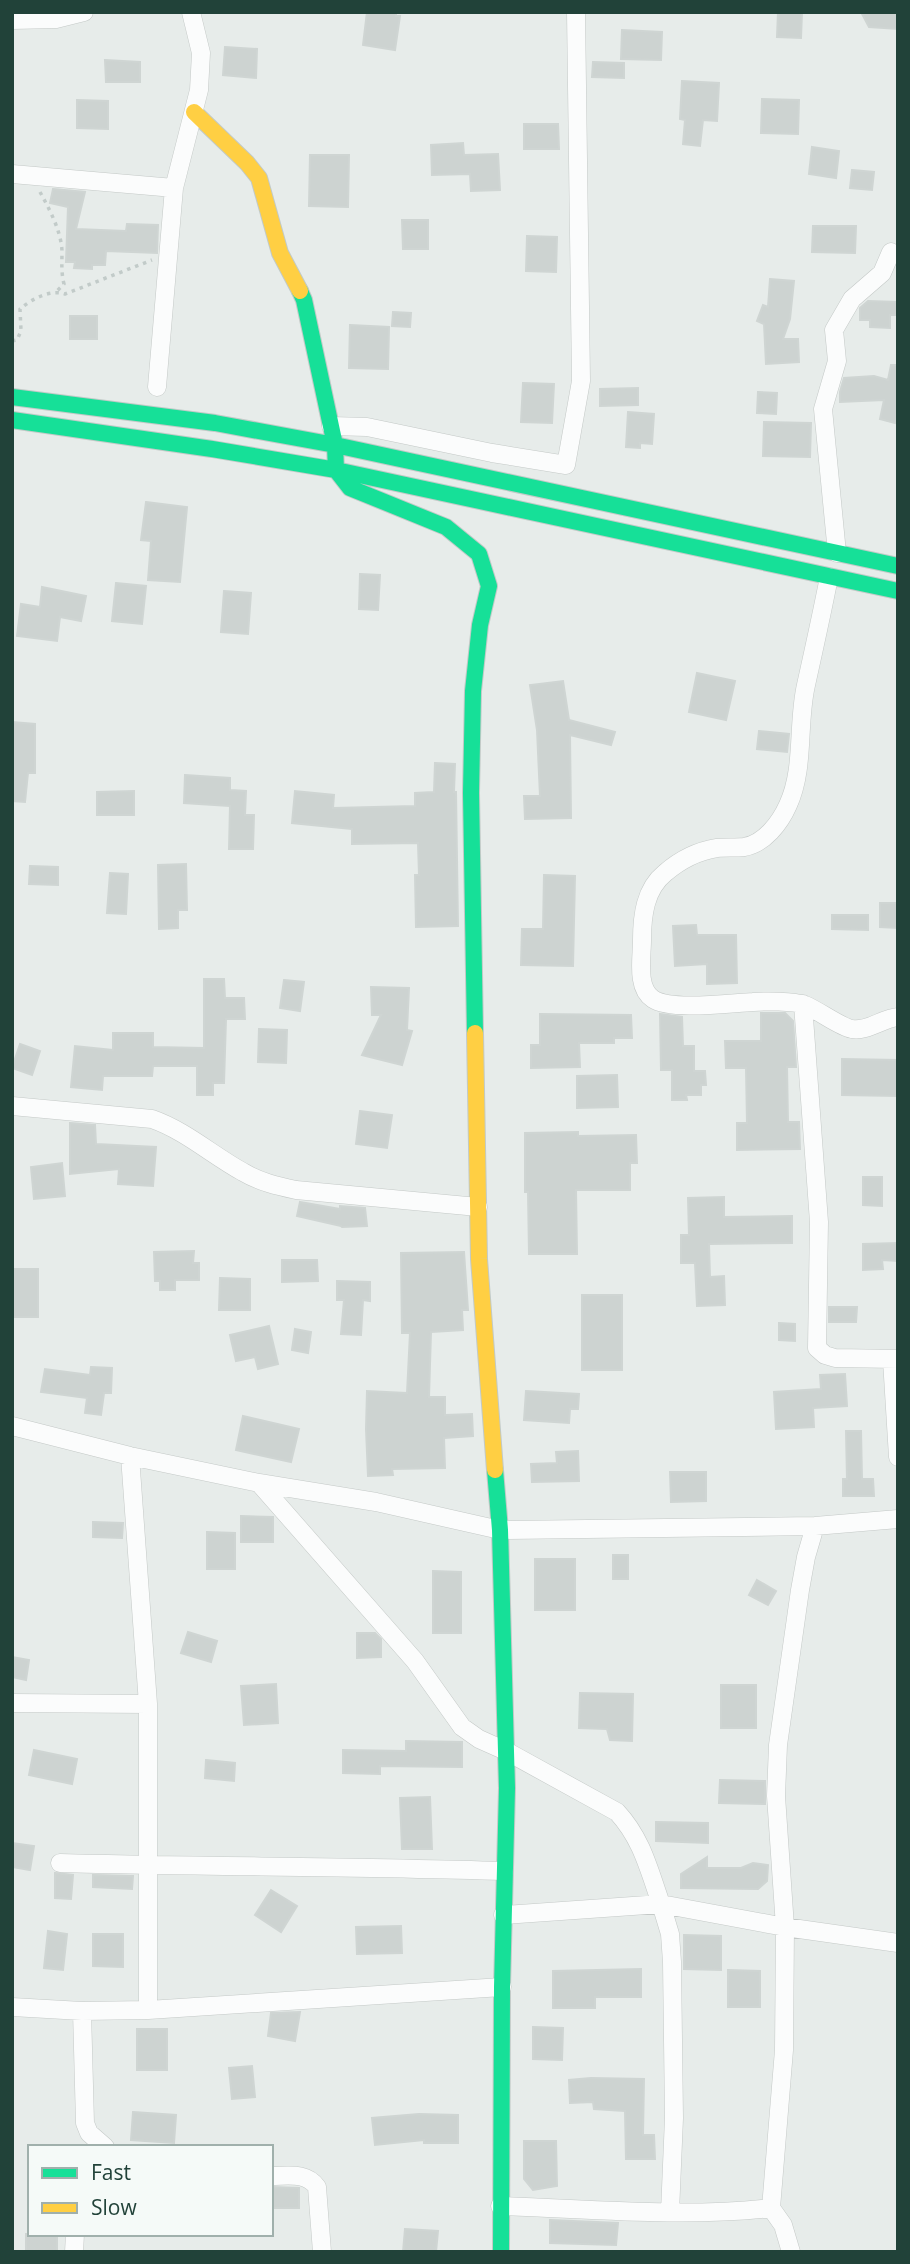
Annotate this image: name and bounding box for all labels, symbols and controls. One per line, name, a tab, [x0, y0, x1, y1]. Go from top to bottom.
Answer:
legend	[28, 2145, 273, 2236]
text: Fast	[91, 2158, 131, 2186]
text: Slow	[91, 2193, 137, 2221]

